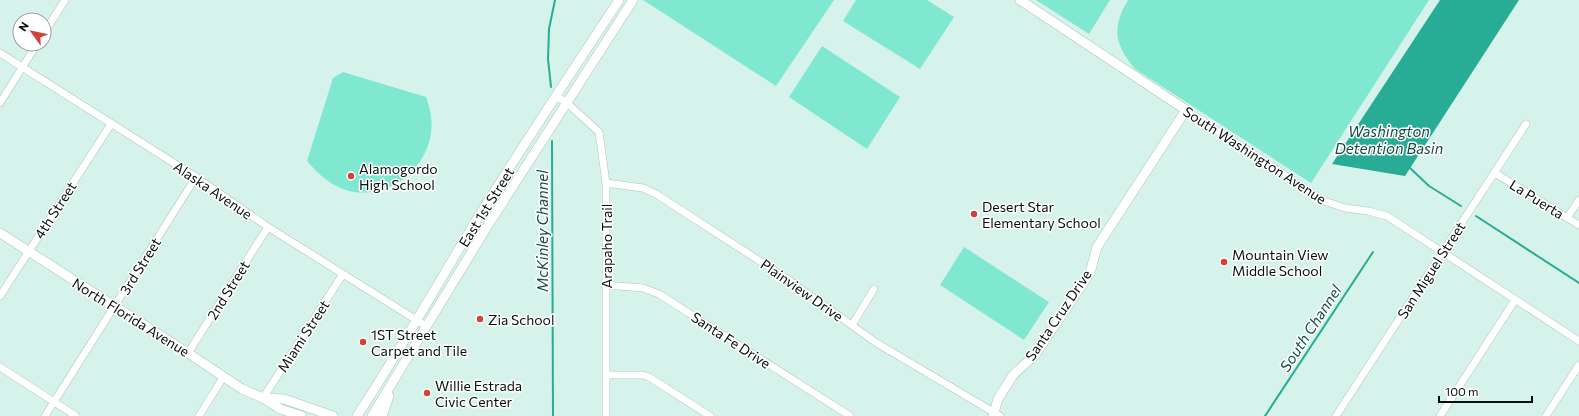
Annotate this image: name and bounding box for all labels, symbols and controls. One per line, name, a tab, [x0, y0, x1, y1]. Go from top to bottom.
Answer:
north arrow	[12, 12, 52, 52]
text: N	[15, 19, 31, 33]
street label: South Washington Avenue	[1180, 102, 1330, 208]
water label: Washington Detention Basin	[1335, 122, 1443, 157]
street label: Alaska Avenue	[170, 157, 256, 223]
place label: Alamogordo High School	[359, 160, 438, 193]
street label: East 1st Street	[455, 164, 517, 250]
water label: McKinley Channel	[533, 169, 551, 292]
marker: Alamogordo High School	[346, 171, 356, 181]
street label: La Puerta	[1507, 176, 1567, 222]
street label: 4th Street	[30, 178, 80, 242]
place label: Desert Star Elementary School	[982, 198, 1101, 231]
street label: Arapaho Trail	[598, 204, 615, 288]
marker: Desert Star Elementary School	[969, 209, 979, 219]
street label: San Miguel Street	[1393, 218, 1469, 322]
street label: 3rd Street	[116, 234, 164, 298]
place label: Mountain View Middle School	[1232, 246, 1329, 279]
street label: Plainview Drive	[757, 255, 847, 325]
street label: 2nd Street	[203, 257, 253, 323]
marker: Mountain View Middle School	[1219, 257, 1229, 267]
street label: Santa Cruz Drive	[1021, 266, 1095, 364]
street label: North Florida Avenue	[69, 274, 193, 360]
water label: South Channel	[1275, 280, 1345, 375]
street label: Miami Street	[273, 297, 333, 375]
street label: Santa Fe Drive	[688, 308, 774, 372]
place label: Zia School	[488, 311, 554, 328]
marker: Zia School	[475, 314, 485, 324]
place label: 1ST Street Carpet and Tile	[371, 326, 467, 359]
marker: 1ST Street Carpet and Tile	[358, 337, 368, 347]
place label: Willie Estrada Civic Center	[435, 377, 522, 410]
scale bar	[1439, 378, 1532, 404]
text: 100 m	[1445, 384, 1479, 398]
marker: Willie Estrada Civic Center	[422, 388, 432, 398]

